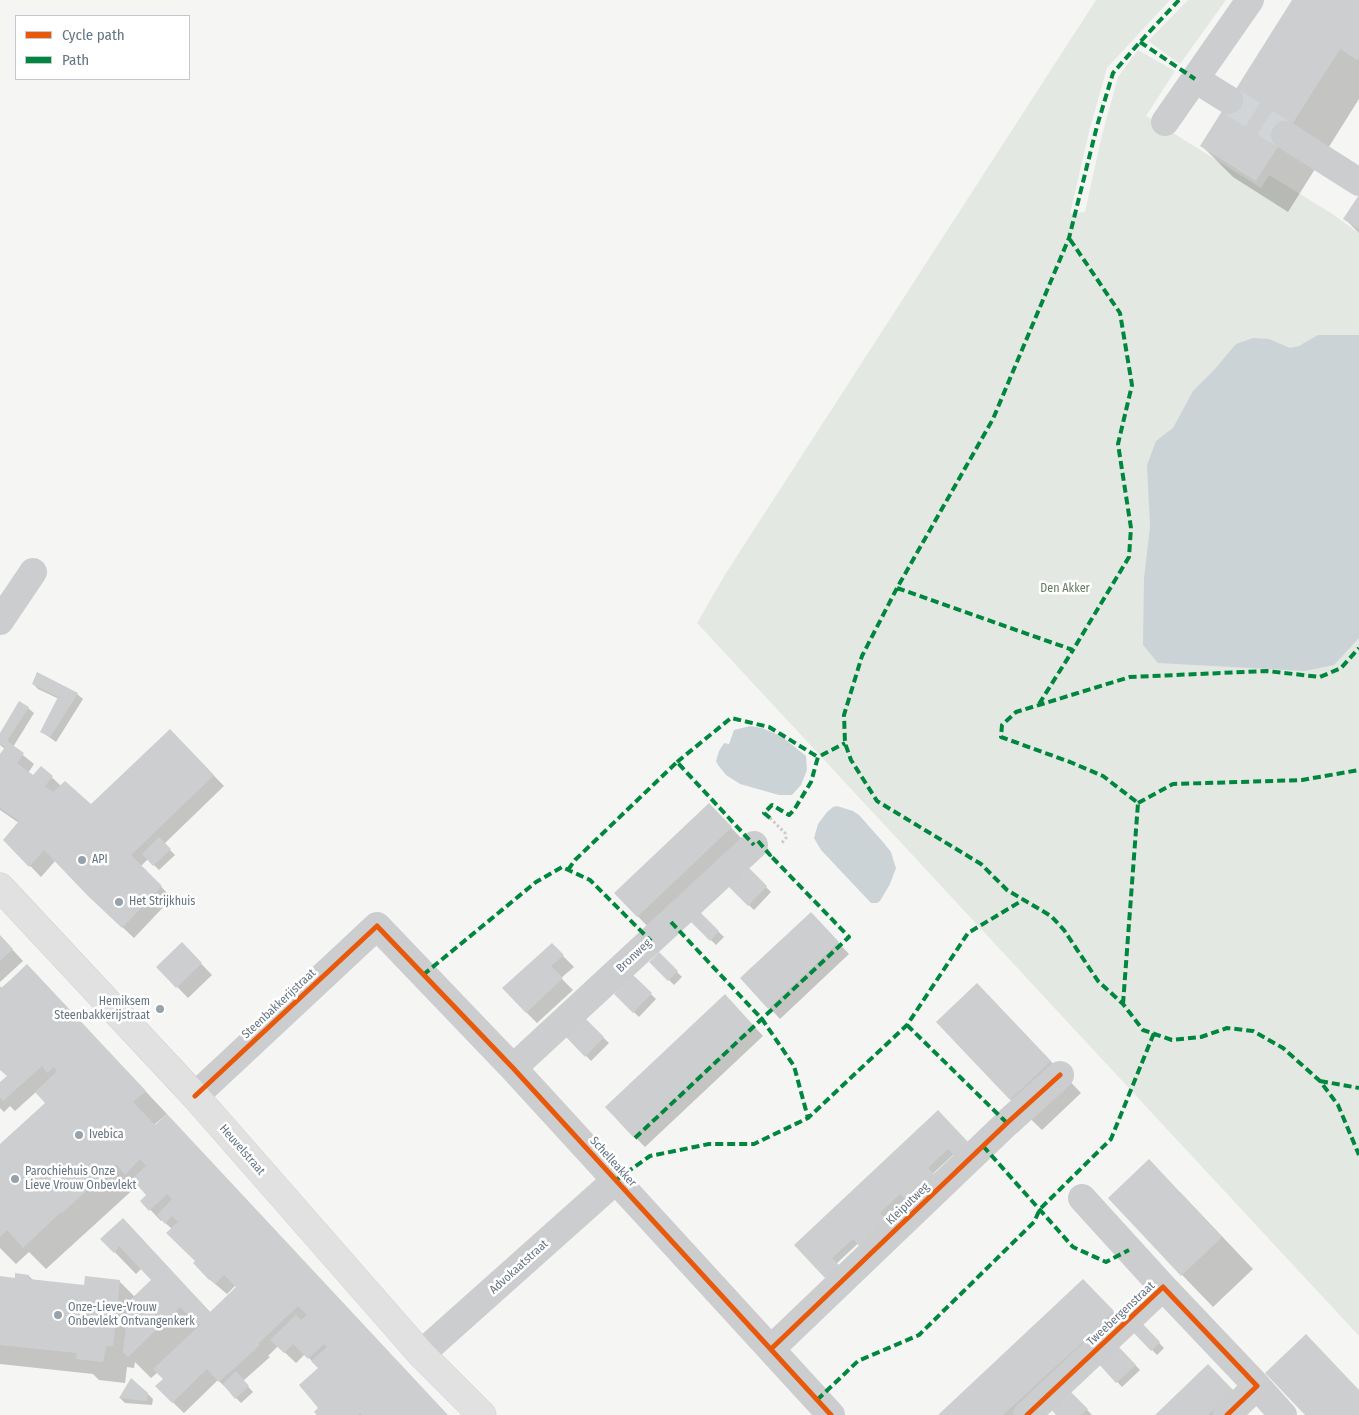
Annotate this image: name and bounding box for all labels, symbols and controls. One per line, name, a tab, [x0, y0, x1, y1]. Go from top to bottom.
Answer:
legend	[15, 15, 190, 80]
text: Cycle path	[62, 26, 125, 44]
text: Path	[62, 51, 89, 69]
park label: Den Akker	[1040, 582, 1090, 596]
place label: API	[92, 853, 108, 867]
marker: API	[76, 854, 88, 866]
place label: Het Strijkhuis	[129, 895, 195, 909]
marker: Het Strijkhuis	[113, 896, 125, 908]
street label: Bronweg	[614, 936, 654, 976]
street label: Steenbakkerijstraat	[239, 966, 319, 1042]
place label: Hemiksem Steenbakkerijstraat	[54, 995, 150, 1023]
marker: Hemiksem Steenbakkerijstraat	[154, 1003, 166, 1015]
street label: Heuvelstraat	[216, 1122, 268, 1178]
place label: Ivebica	[89, 1128, 124, 1142]
marker: Ivebica	[73, 1129, 85, 1141]
street label: Schelleakker	[587, 1134, 639, 1190]
place label: Parochiehuis Onze Lieve Vrouw Onbevlekt	[25, 1165, 136, 1193]
marker: Parochiehuis Onze Lieve Vrouw Onbevlekt	[9, 1173, 21, 1185]
street label: Kleiputweg	[883, 1180, 933, 1228]
street label: Advokaatstraat	[487, 1237, 551, 1297]
street label: Tweebergenstraat	[1084, 1279, 1158, 1349]
place label: Onze-Lieve-Vrouw Onbevlekt Ontvangenkerk	[68, 1301, 195, 1329]
marker: Onze-Lieve-Vrouw Onbevlekt Ontvangenkerk	[52, 1309, 64, 1321]

